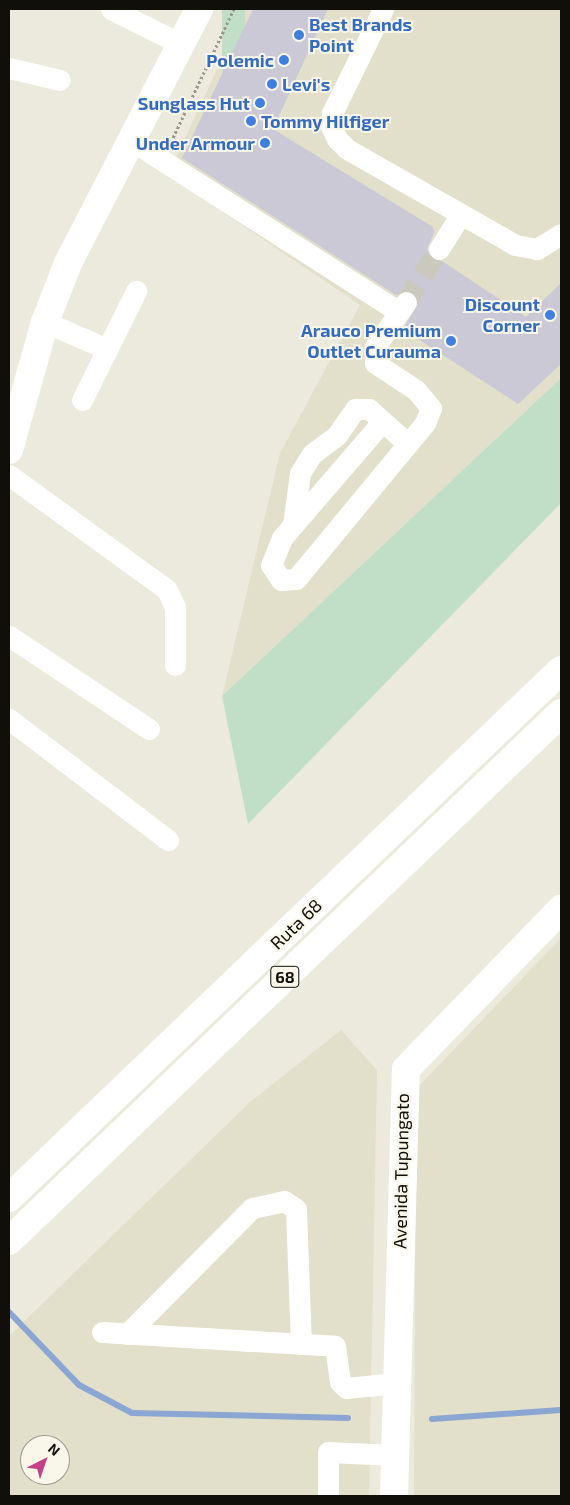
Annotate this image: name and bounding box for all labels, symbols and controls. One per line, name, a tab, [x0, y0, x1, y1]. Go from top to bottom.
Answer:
place label: Best Brands Point	[309, 14, 412, 56]
marker: Best Brands Point	[293, 29, 305, 41]
place label: Polemic	[206, 49, 274, 71]
marker: Polemic	[278, 54, 290, 66]
place label: Levi's	[282, 73, 330, 95]
marker: Levi's	[266, 78, 278, 90]
place label: Sunglass Hut	[138, 92, 250, 114]
marker: Sunglass Hut	[254, 97, 266, 109]
place label: Tommy Hilfiger	[261, 110, 390, 132]
marker: Tommy Hilfiger	[245, 115, 257, 127]
place label: Under Armour	[135, 132, 255, 154]
marker: Under Armour	[259, 137, 271, 149]
place label: Discount Corner	[465, 294, 540, 336]
marker: Discount Corner	[544, 309, 556, 321]
place label: Arauco Premium Outlet Curauma	[301, 320, 441, 362]
marker: Arauco Premium Outlet Curauma	[445, 335, 457, 347]
street label: Ruta 68	[266, 894, 326, 954]
road number: 68	[270, 964, 300, 990]
street label: Avenida Tupungato	[389, 1093, 413, 1249]
north arrow	[20, 1435, 70, 1485]
text: N	[45, 1439, 64, 1459]

